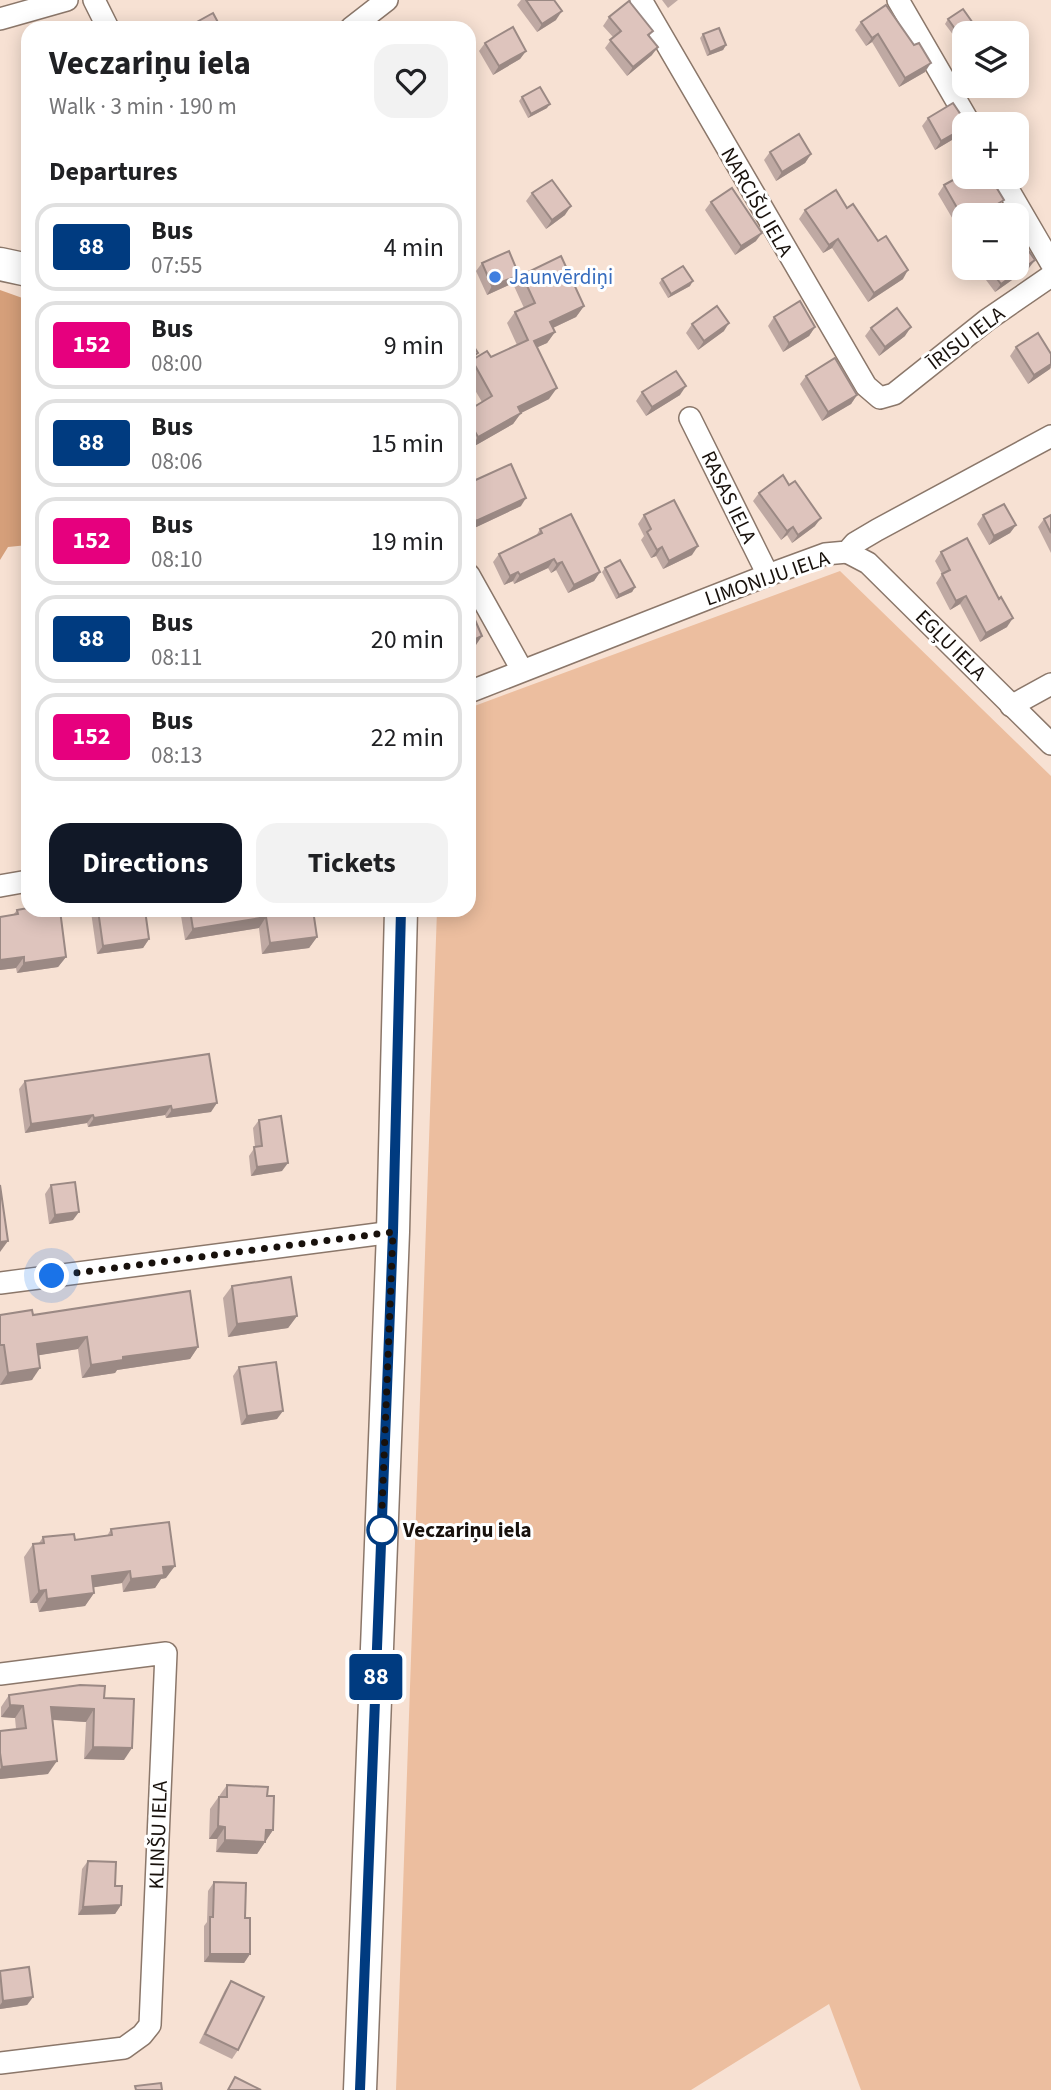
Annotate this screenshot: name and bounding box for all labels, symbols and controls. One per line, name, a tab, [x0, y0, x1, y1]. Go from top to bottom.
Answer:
map controls	[952, 21, 1029, 280]
button: layers	[952, 21, 1029, 98]
text: Veczariņu iela	[49, 40, 251, 87]
button: heart	[374, 44, 448, 118]
text: Walk · 3 min · 190 m	[49, 90, 237, 123]
button: +	[952, 112, 1029, 189]
street label: NARCIŠU IELA	[714, 142, 801, 263]
text: Departures	[49, 153, 177, 190]
button: −	[952, 203, 1029, 280]
text: Bus	[151, 212, 193, 249]
text: 88	[79, 229, 104, 264]
text: 4 min	[384, 229, 444, 266]
text: 07:55	[151, 249, 202, 282]
place label: Jaunvērdiņi	[509, 262, 613, 292]
marker: Jaunvērdiņi	[487, 269, 503, 285]
street label: ĪRISU IELA	[920, 299, 1012, 378]
text: Bus	[151, 310, 193, 347]
text: 152	[72, 327, 111, 362]
text: 9 min	[384, 327, 444, 364]
text: 08:00	[151, 347, 202, 380]
text: Bus	[151, 408, 193, 445]
text: 88	[79, 425, 104, 460]
text: 15 min	[371, 425, 444, 462]
text: 08:06	[151, 445, 202, 478]
street label: RASAS IELA	[694, 446, 765, 549]
text: Bus	[151, 506, 193, 543]
text: 152	[72, 523, 111, 558]
text: 19 min	[371, 523, 444, 560]
street label: LIMONIJU IELA	[701, 542, 834, 613]
text: 08:10	[151, 543, 202, 576]
street label: EGĻU IELA	[909, 603, 994, 688]
text: Bus	[151, 604, 193, 641]
text: 88	[79, 621, 104, 656]
text: 20 min	[371, 621, 444, 658]
text: 08:11	[151, 641, 202, 674]
text: Bus	[151, 702, 193, 739]
text: 152	[72, 719, 111, 754]
text: 22 min	[371, 719, 444, 756]
text: 08:13	[151, 739, 202, 772]
button: Directions	[49, 823, 242, 903]
button: Tickets	[256, 823, 448, 903]
your location	[34, 1258, 69, 1293]
marker: Veczariņu iela	[367, 1515, 397, 1545]
place label: Veczariņu iela	[402, 1515, 531, 1545]
line badge: 88	[344, 1654, 408, 1700]
text: 88	[363, 1659, 389, 1694]
street label: KLINŠU IELA	[141, 1780, 175, 1890]

